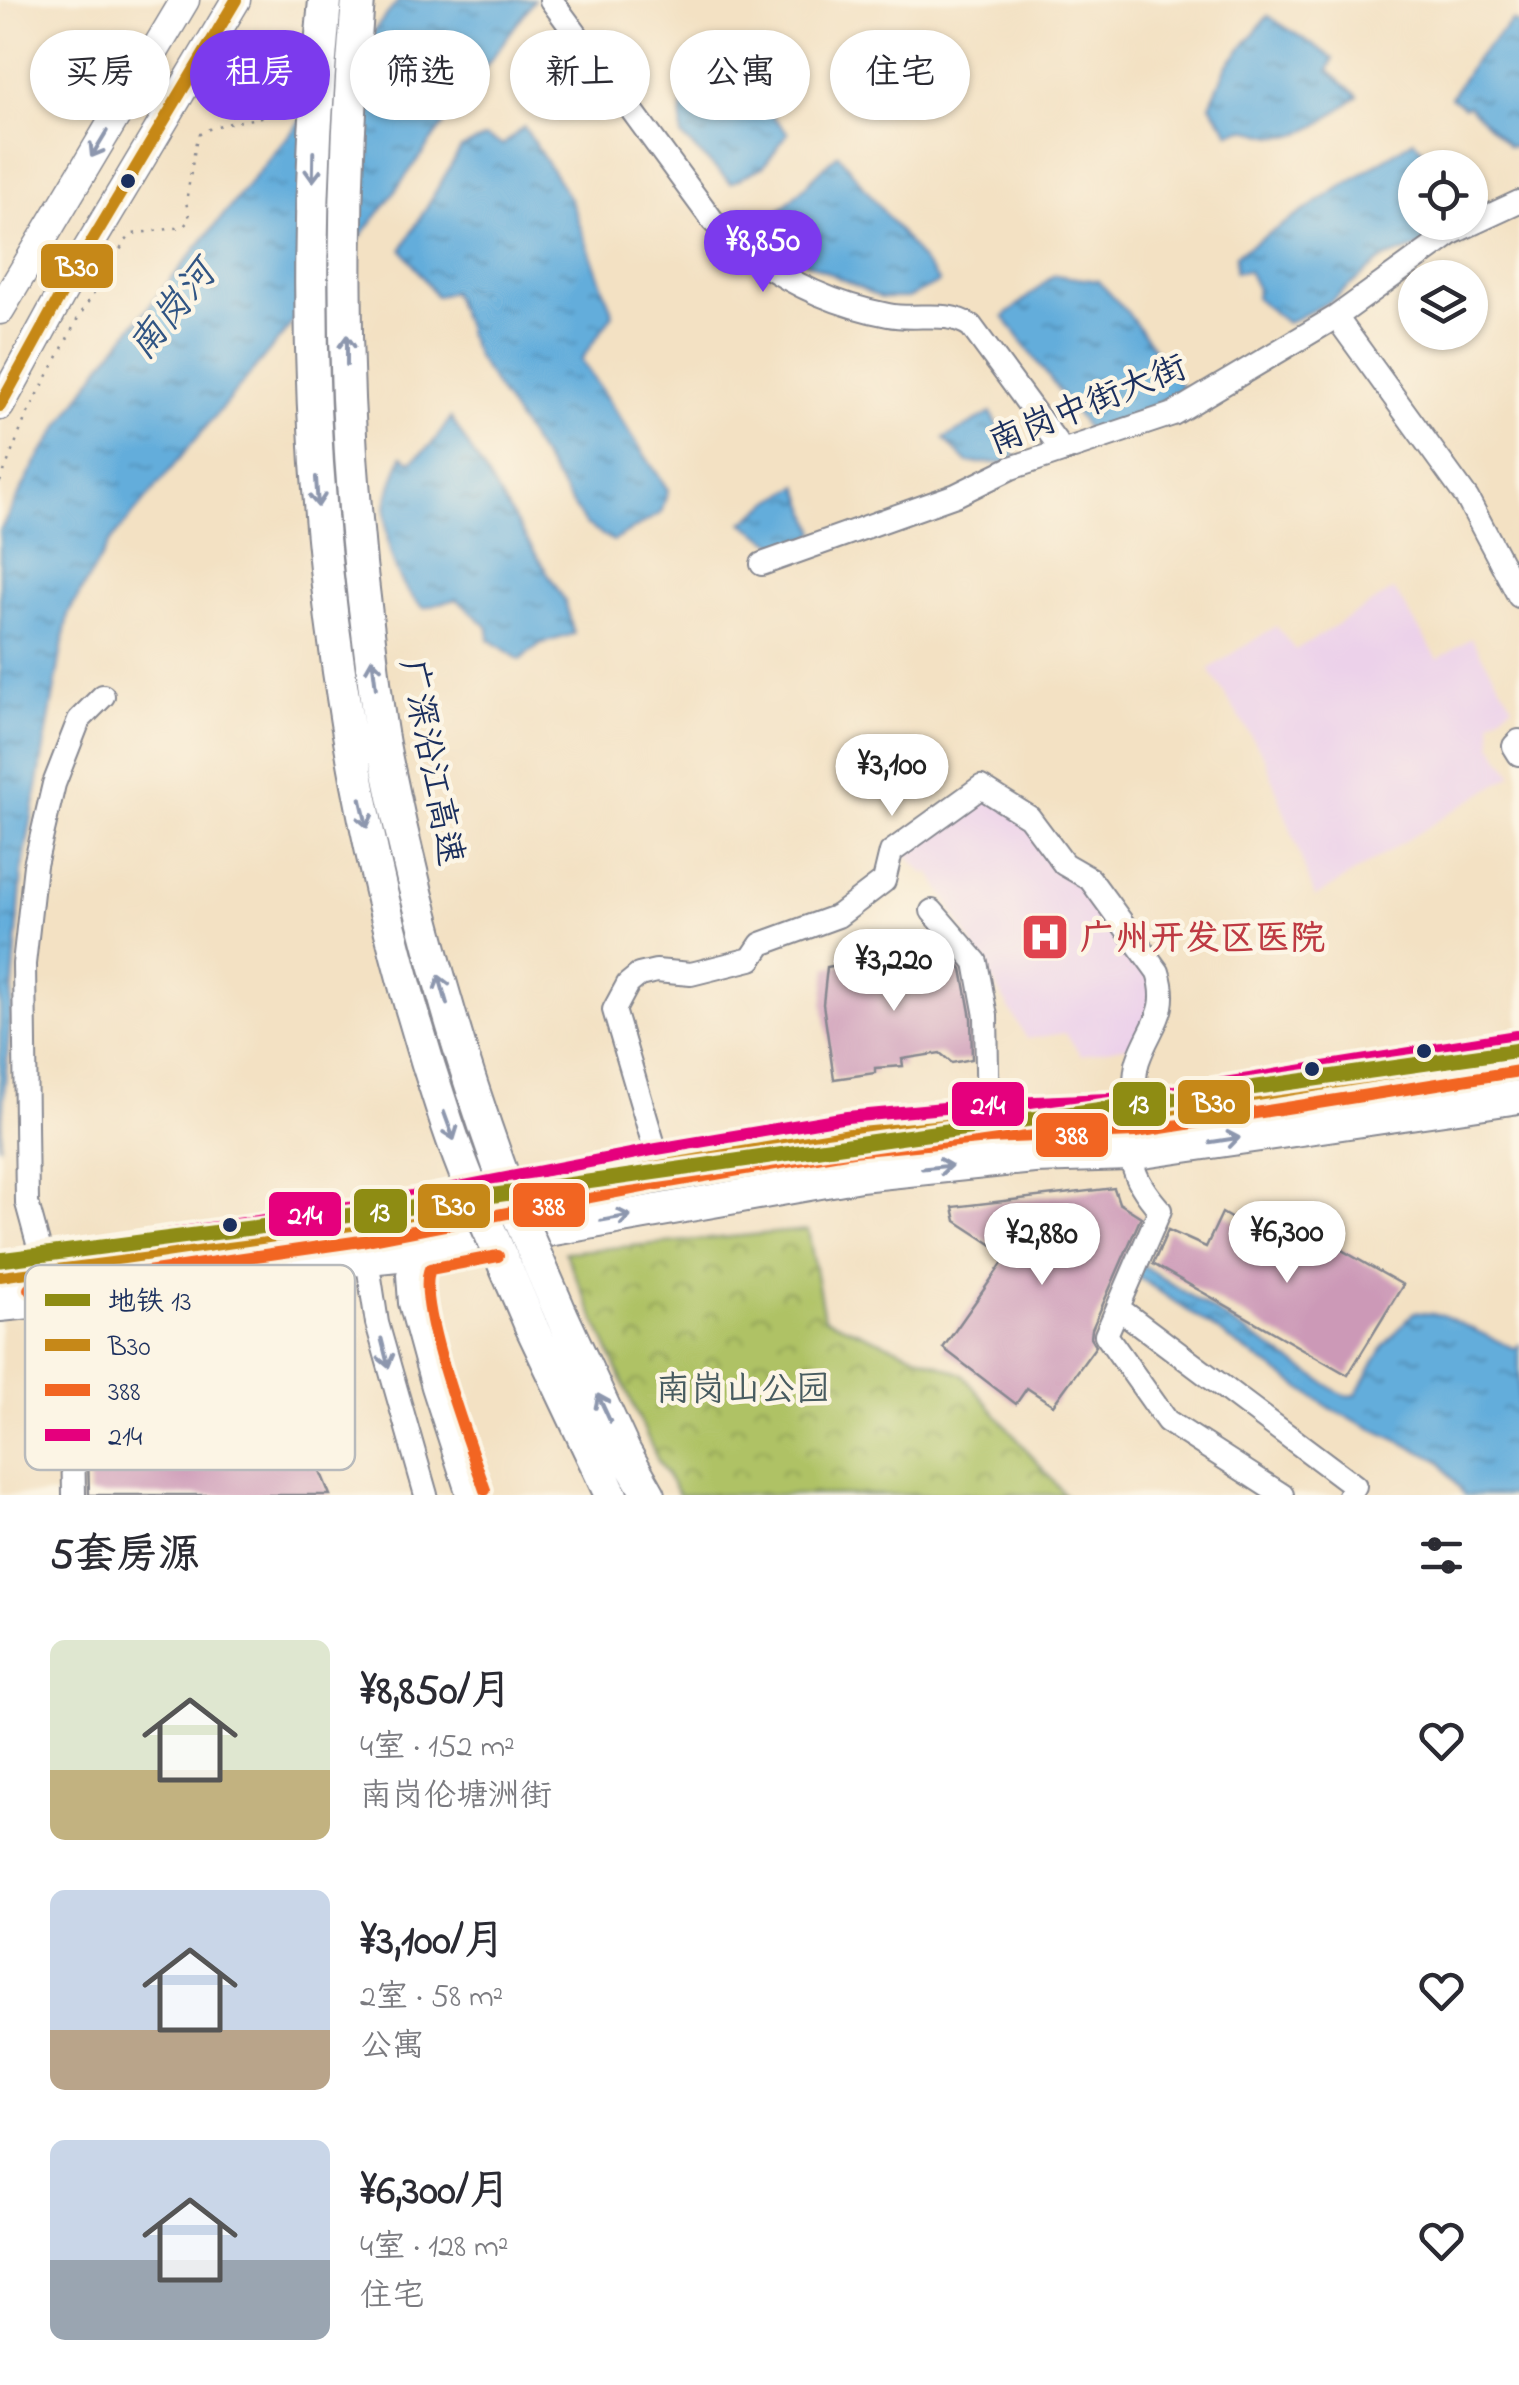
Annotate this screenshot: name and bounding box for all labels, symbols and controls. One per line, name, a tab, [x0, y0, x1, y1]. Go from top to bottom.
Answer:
chip: 买房	[30, 30, 170, 120]
chip: 租房	[190, 30, 330, 120]
chip: 筛选	[350, 30, 490, 120]
chip: 新上	[510, 30, 650, 120]
chip: 公寓	[670, 30, 810, 120]
chip: 住宅	[830, 30, 970, 120]
one-way arrow	[89, 129, 109, 158]
one-way arrow	[303, 150, 322, 182]
map controls	[1398, 150, 1488, 350]
button: locate	[1398, 150, 1488, 240]
unlabelled marker	[118, 171, 138, 191]
pin: ¥8,850	[682, 210, 844, 295]
text: ¥8,850	[726, 219, 800, 266]
line badge: B30	[39, 242, 115, 290]
water label: 南岗河	[116, 245, 236, 373]
text: B30	[54, 249, 98, 290]
button: layers	[1398, 260, 1488, 350]
one-way arrow	[338, 334, 356, 366]
street label: 南岗中街大街	[981, 343, 1195, 469]
one-way arrow	[308, 475, 327, 507]
street label: 广深沿江高速	[384, 655, 475, 871]
one-way arrow	[364, 658, 382, 690]
pin: ¥3,100	[811, 734, 973, 819]
text: ¥3,100	[857, 743, 927, 790]
one-way arrow	[356, 796, 374, 828]
hospital icon: 广州开发区医院	[1019, 911, 1071, 963]
place label: 广州开发区医院	[1080, 915, 1325, 966]
pin: ¥3,220	[813, 929, 975, 1014]
text: ¥3,220	[856, 938, 932, 985]
one-way arrow	[433, 975, 451, 1006]
unlabelled marker	[1414, 1041, 1434, 1061]
unlabelled marker	[1302, 1059, 1322, 1079]
line badge: B30	[1176, 1078, 1252, 1126]
line badge: 214	[950, 1080, 1026, 1128]
line badge: 13	[1111, 1080, 1168, 1128]
text: B30	[1191, 1085, 1235, 1126]
text: 13	[1129, 1086, 1149, 1127]
text: 214	[970, 1087, 1006, 1128]
one-way arrow	[441, 1110, 459, 1141]
line badge: 388	[1034, 1111, 1110, 1159]
text: 388	[1055, 1117, 1089, 1158]
one-way arrow	[1208, 1130, 1241, 1148]
one-way arrow	[920, 1157, 952, 1176]
line badge: 388	[511, 1181, 587, 1229]
line badge: B30	[416, 1182, 492, 1230]
line badge: 13	[352, 1187, 409, 1235]
text: B30	[431, 1188, 475, 1229]
text: 388	[532, 1188, 566, 1229]
line badge: 214	[267, 1190, 343, 1238]
text: 13	[370, 1194, 390, 1235]
text: 214	[287, 1197, 323, 1238]
pin: ¥6,300	[1206, 1201, 1368, 1286]
pin: ¥2,880	[961, 1203, 1123, 1288]
one-way arrow	[599, 1208, 632, 1227]
text: ¥6,300	[1251, 1210, 1323, 1257]
text: ¥2,880	[1006, 1212, 1078, 1259]
unlabelled marker	[220, 1215, 240, 1235]
legend	[25, 1265, 355, 1470]
text: 地铁 13	[108, 1283, 191, 1324]
text: B30	[107, 1328, 151, 1369]
one-way arrow	[377, 1336, 395, 1368]
park label: 南岗山公园	[655, 1366, 831, 1417]
text: 388	[108, 1373, 141, 1414]
one-way arrow	[594, 1394, 612, 1424]
text: 214	[108, 1418, 143, 1459]
text: 5套房源	[50, 1526, 200, 1587]
icon: filters	[1414, 1528, 1469, 1583]
text: ¥8,850/月	[360, 1662, 512, 1723]
icon: home	[130, 1680, 250, 1800]
icon: heart	[1414, 1713, 1469, 1768]
text: 4室 · 152 m²	[360, 1725, 515, 1772]
text: 南岗伦塘洲街	[360, 1774, 552, 1821]
text: ¥3,100/月	[360, 1912, 506, 1973]
icon: home	[130, 1930, 250, 2050]
icon: heart	[1414, 1963, 1469, 2018]
text: 2室 · 58 m²	[360, 1975, 503, 2022]
text: 公寓	[360, 2024, 424, 2071]
text: ¥6,300/月	[360, 2162, 511, 2223]
icon: home	[130, 2180, 250, 2300]
icon: heart	[1414, 2213, 1469, 2268]
text: 4室 · 128 m²	[360, 2225, 508, 2272]
text: 住宅	[360, 2274, 424, 2321]

